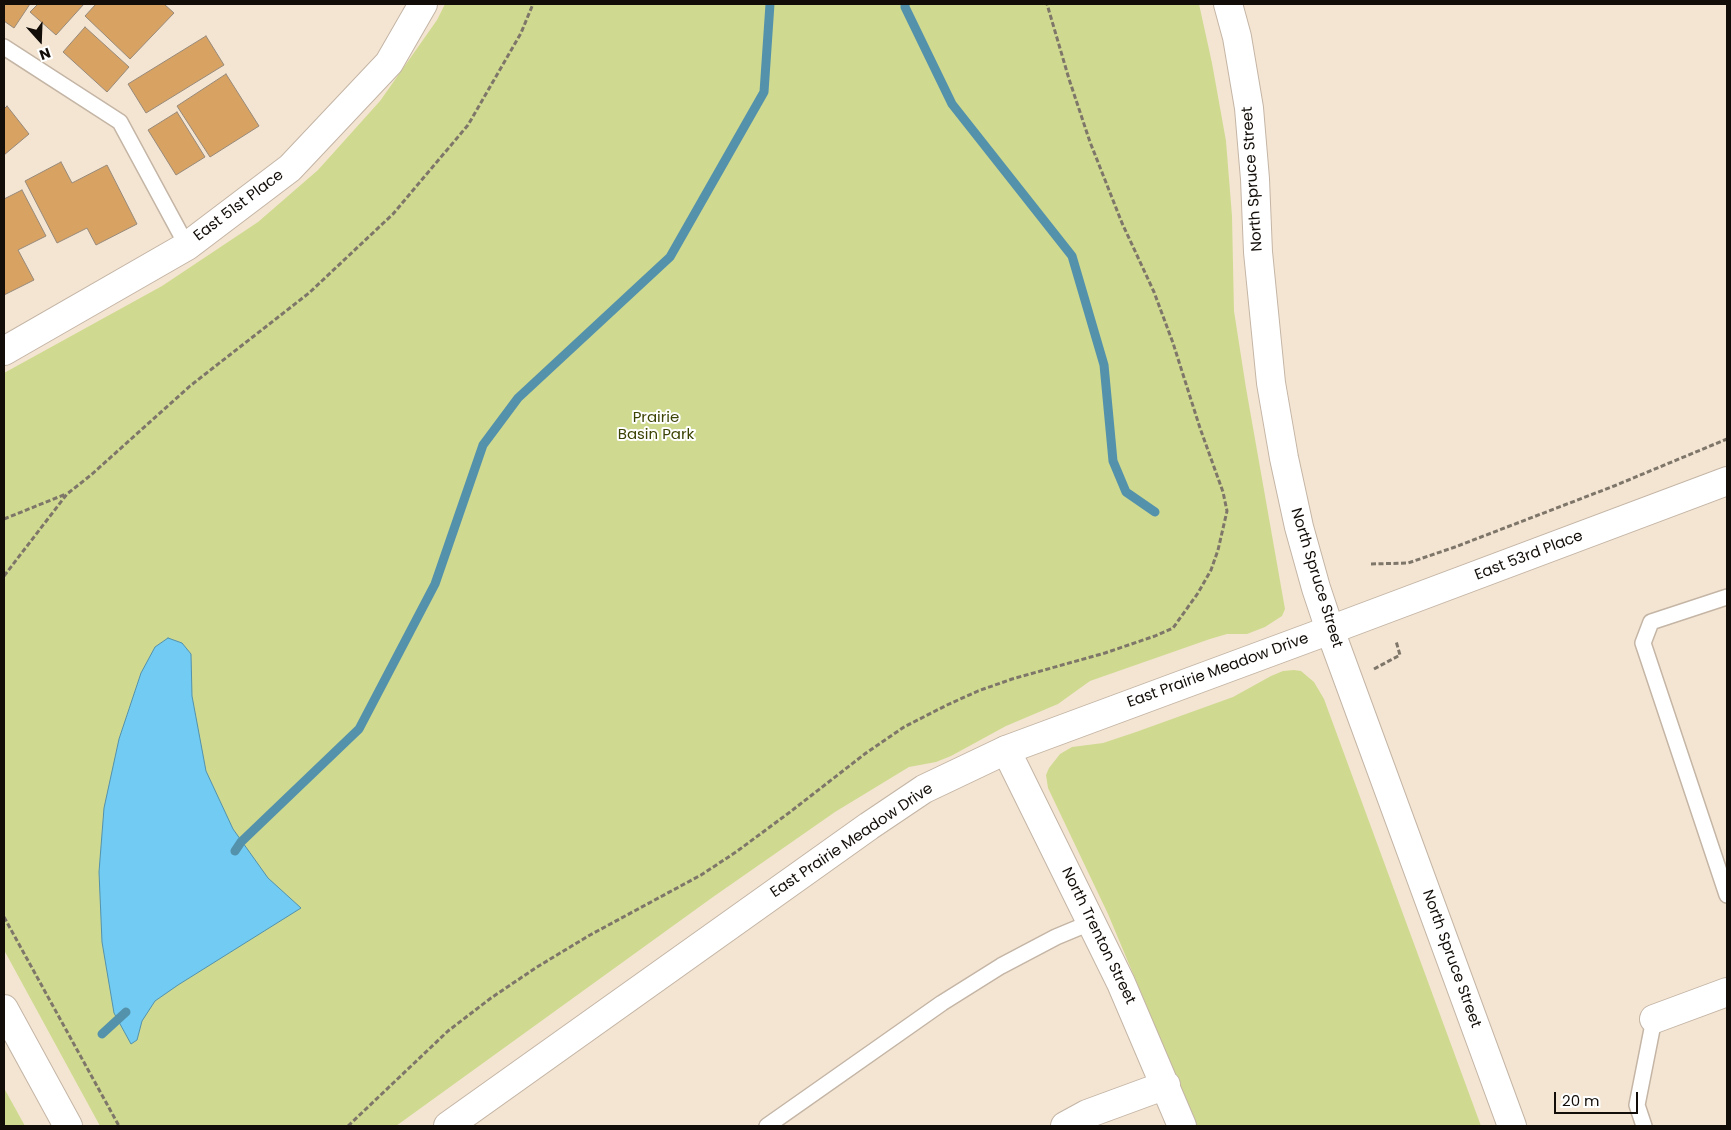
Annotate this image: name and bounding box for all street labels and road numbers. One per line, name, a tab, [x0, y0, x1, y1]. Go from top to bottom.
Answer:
street label: North Spruce Street	[1239, 106, 1267, 252]
street label: East 51st Place	[191, 166, 287, 246]
street label: North Spruce Street	[1286, 506, 1346, 650]
street label: East 53rd Place	[1473, 527, 1585, 585]
street label: East Prairie Meadow Drive	[1125, 630, 1311, 712]
street label: East Prairie Meadow Drive	[767, 780, 937, 902]
street label: North Trenton Street	[1057, 865, 1139, 1007]
street label: North Spruce Street	[1418, 888, 1484, 1030]

